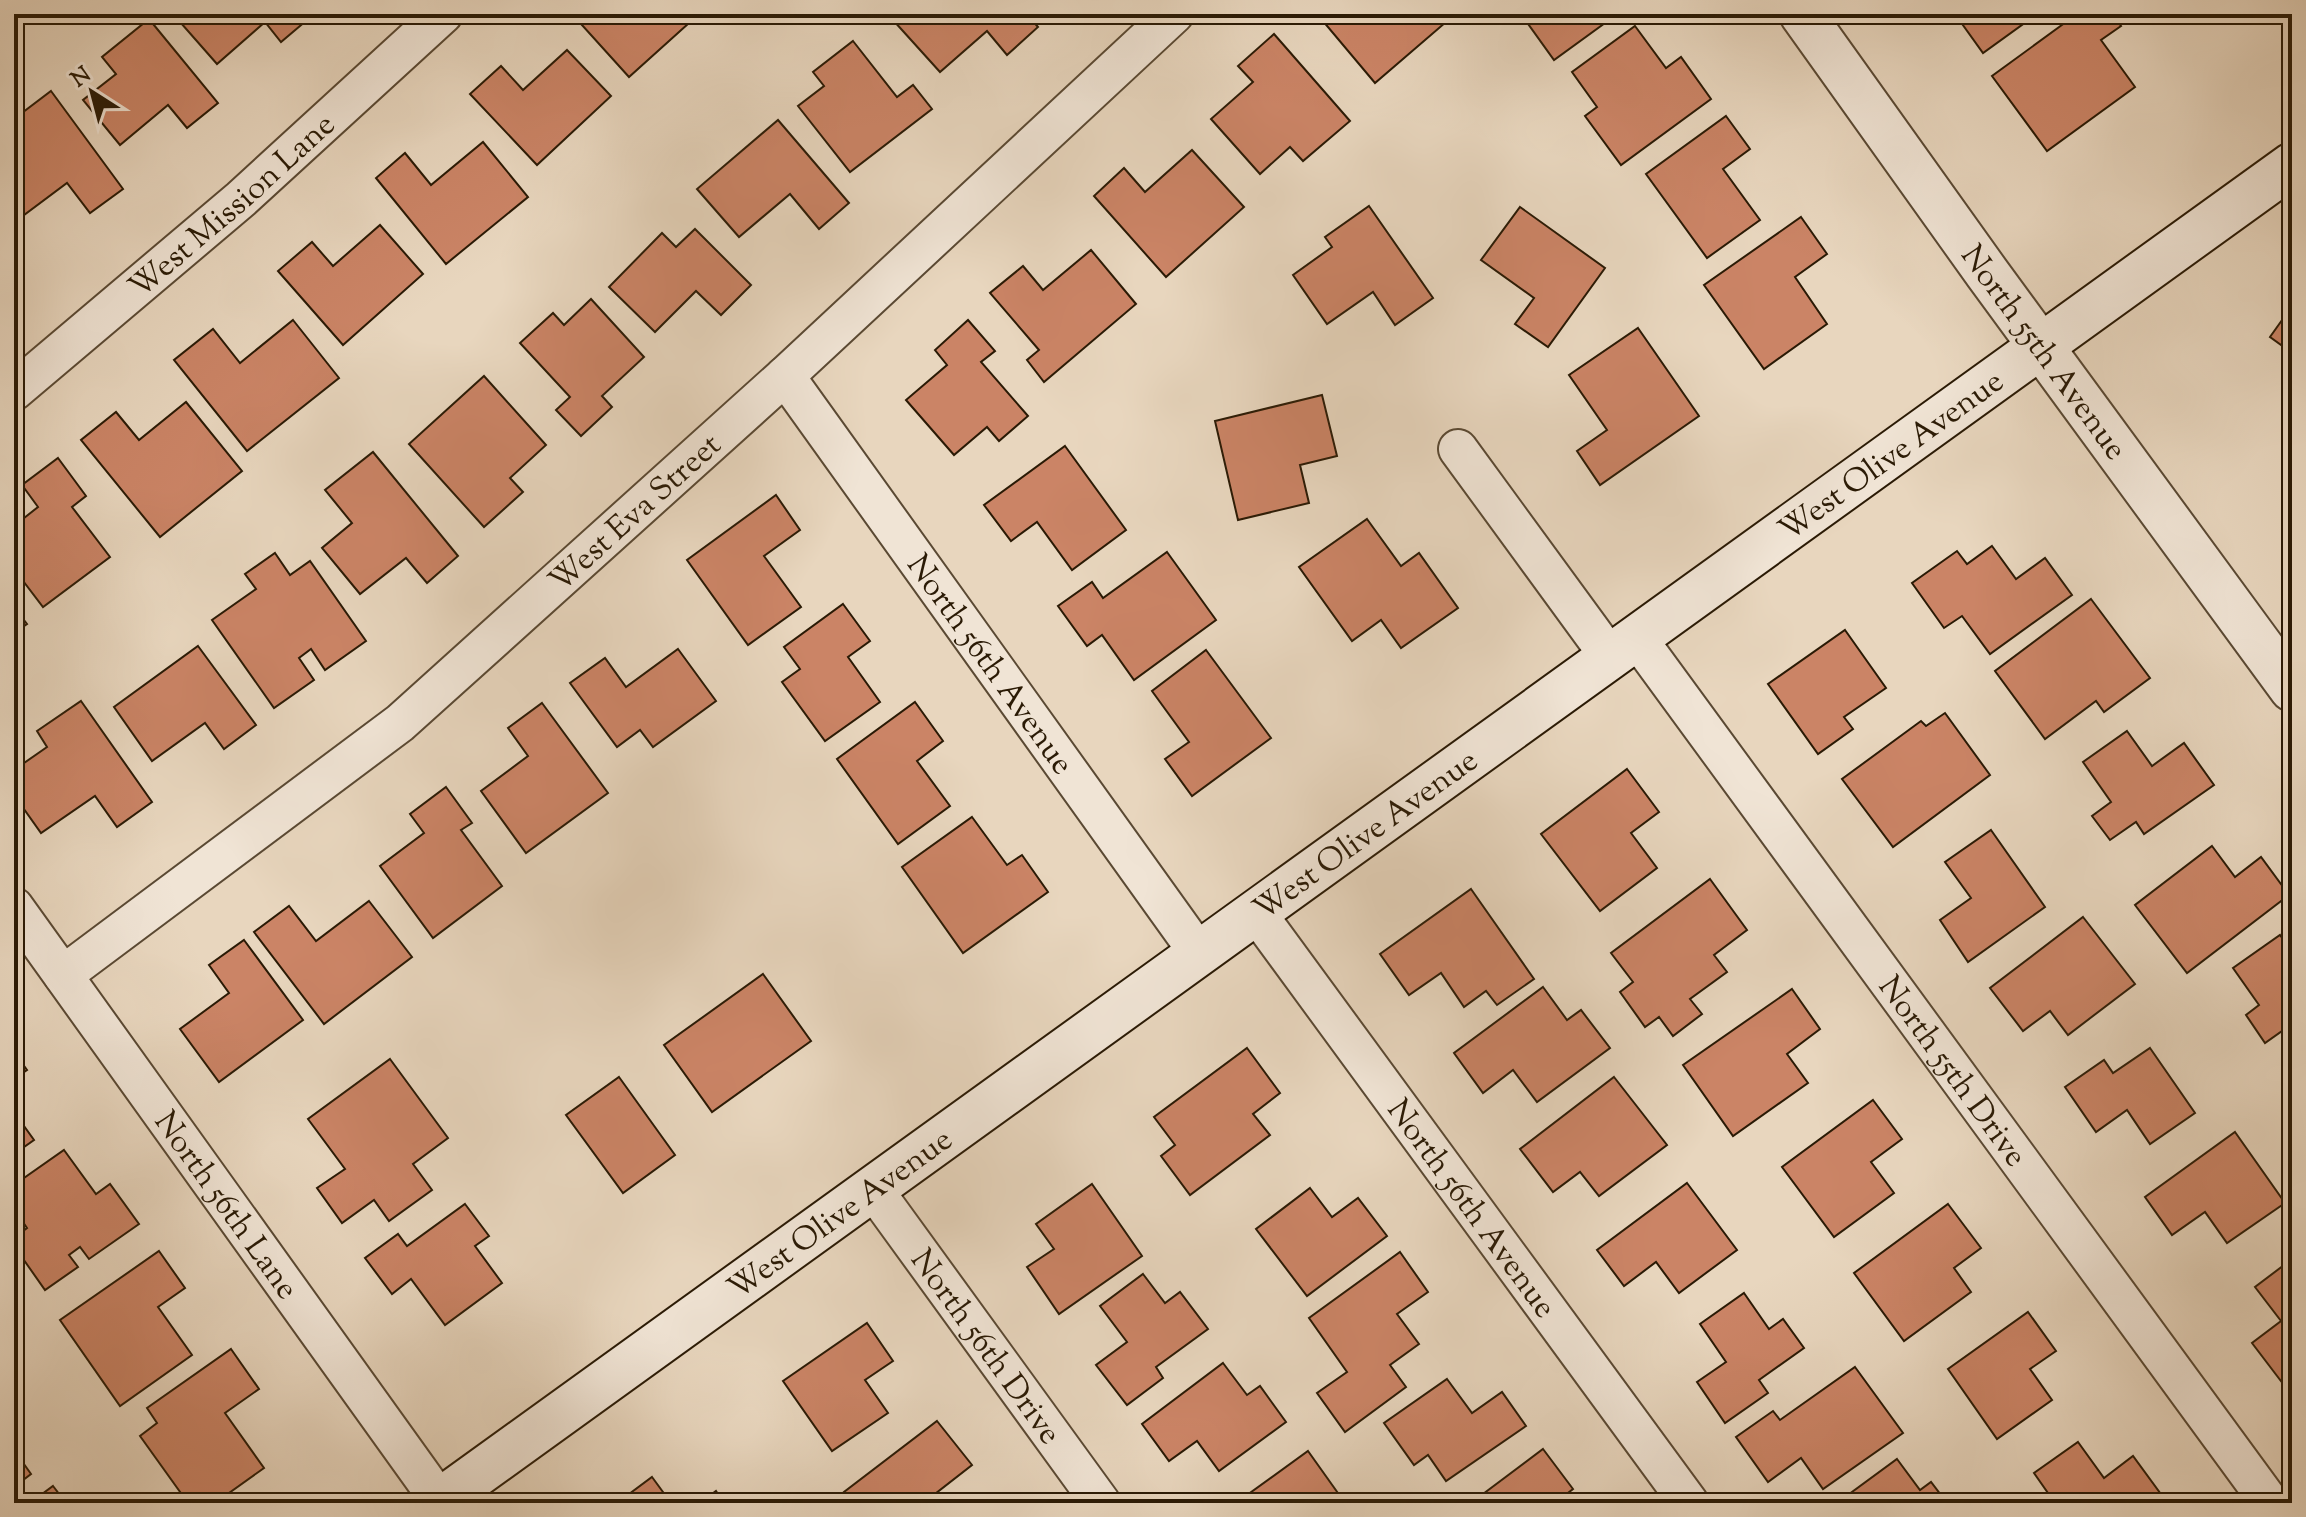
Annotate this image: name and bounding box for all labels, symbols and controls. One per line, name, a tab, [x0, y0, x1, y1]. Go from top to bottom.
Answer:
north arrow	[52, 52, 132, 132]
text: N	[65, 60, 99, 96]
street label: West Mission Lane	[120, 104, 347, 310]
street label: North 55th Avenue	[1948, 236, 2137, 471]
street label: West Olive Avenue	[1770, 360, 2014, 554]
street label: West Eva Street	[540, 424, 733, 604]
street label: North 56th Avenue	[894, 546, 1084, 785]
street label: West Olive Avenue	[1245, 739, 1488, 933]
street label: North 55th Drive	[1866, 967, 2037, 1178]
street label: North 56th Avenue	[1374, 1091, 1566, 1329]
street label: North 56th Lane	[141, 1103, 308, 1310]
street label: West Olive Avenue	[719, 1118, 963, 1312]
street label: North 56th Drive	[898, 1241, 1071, 1455]

